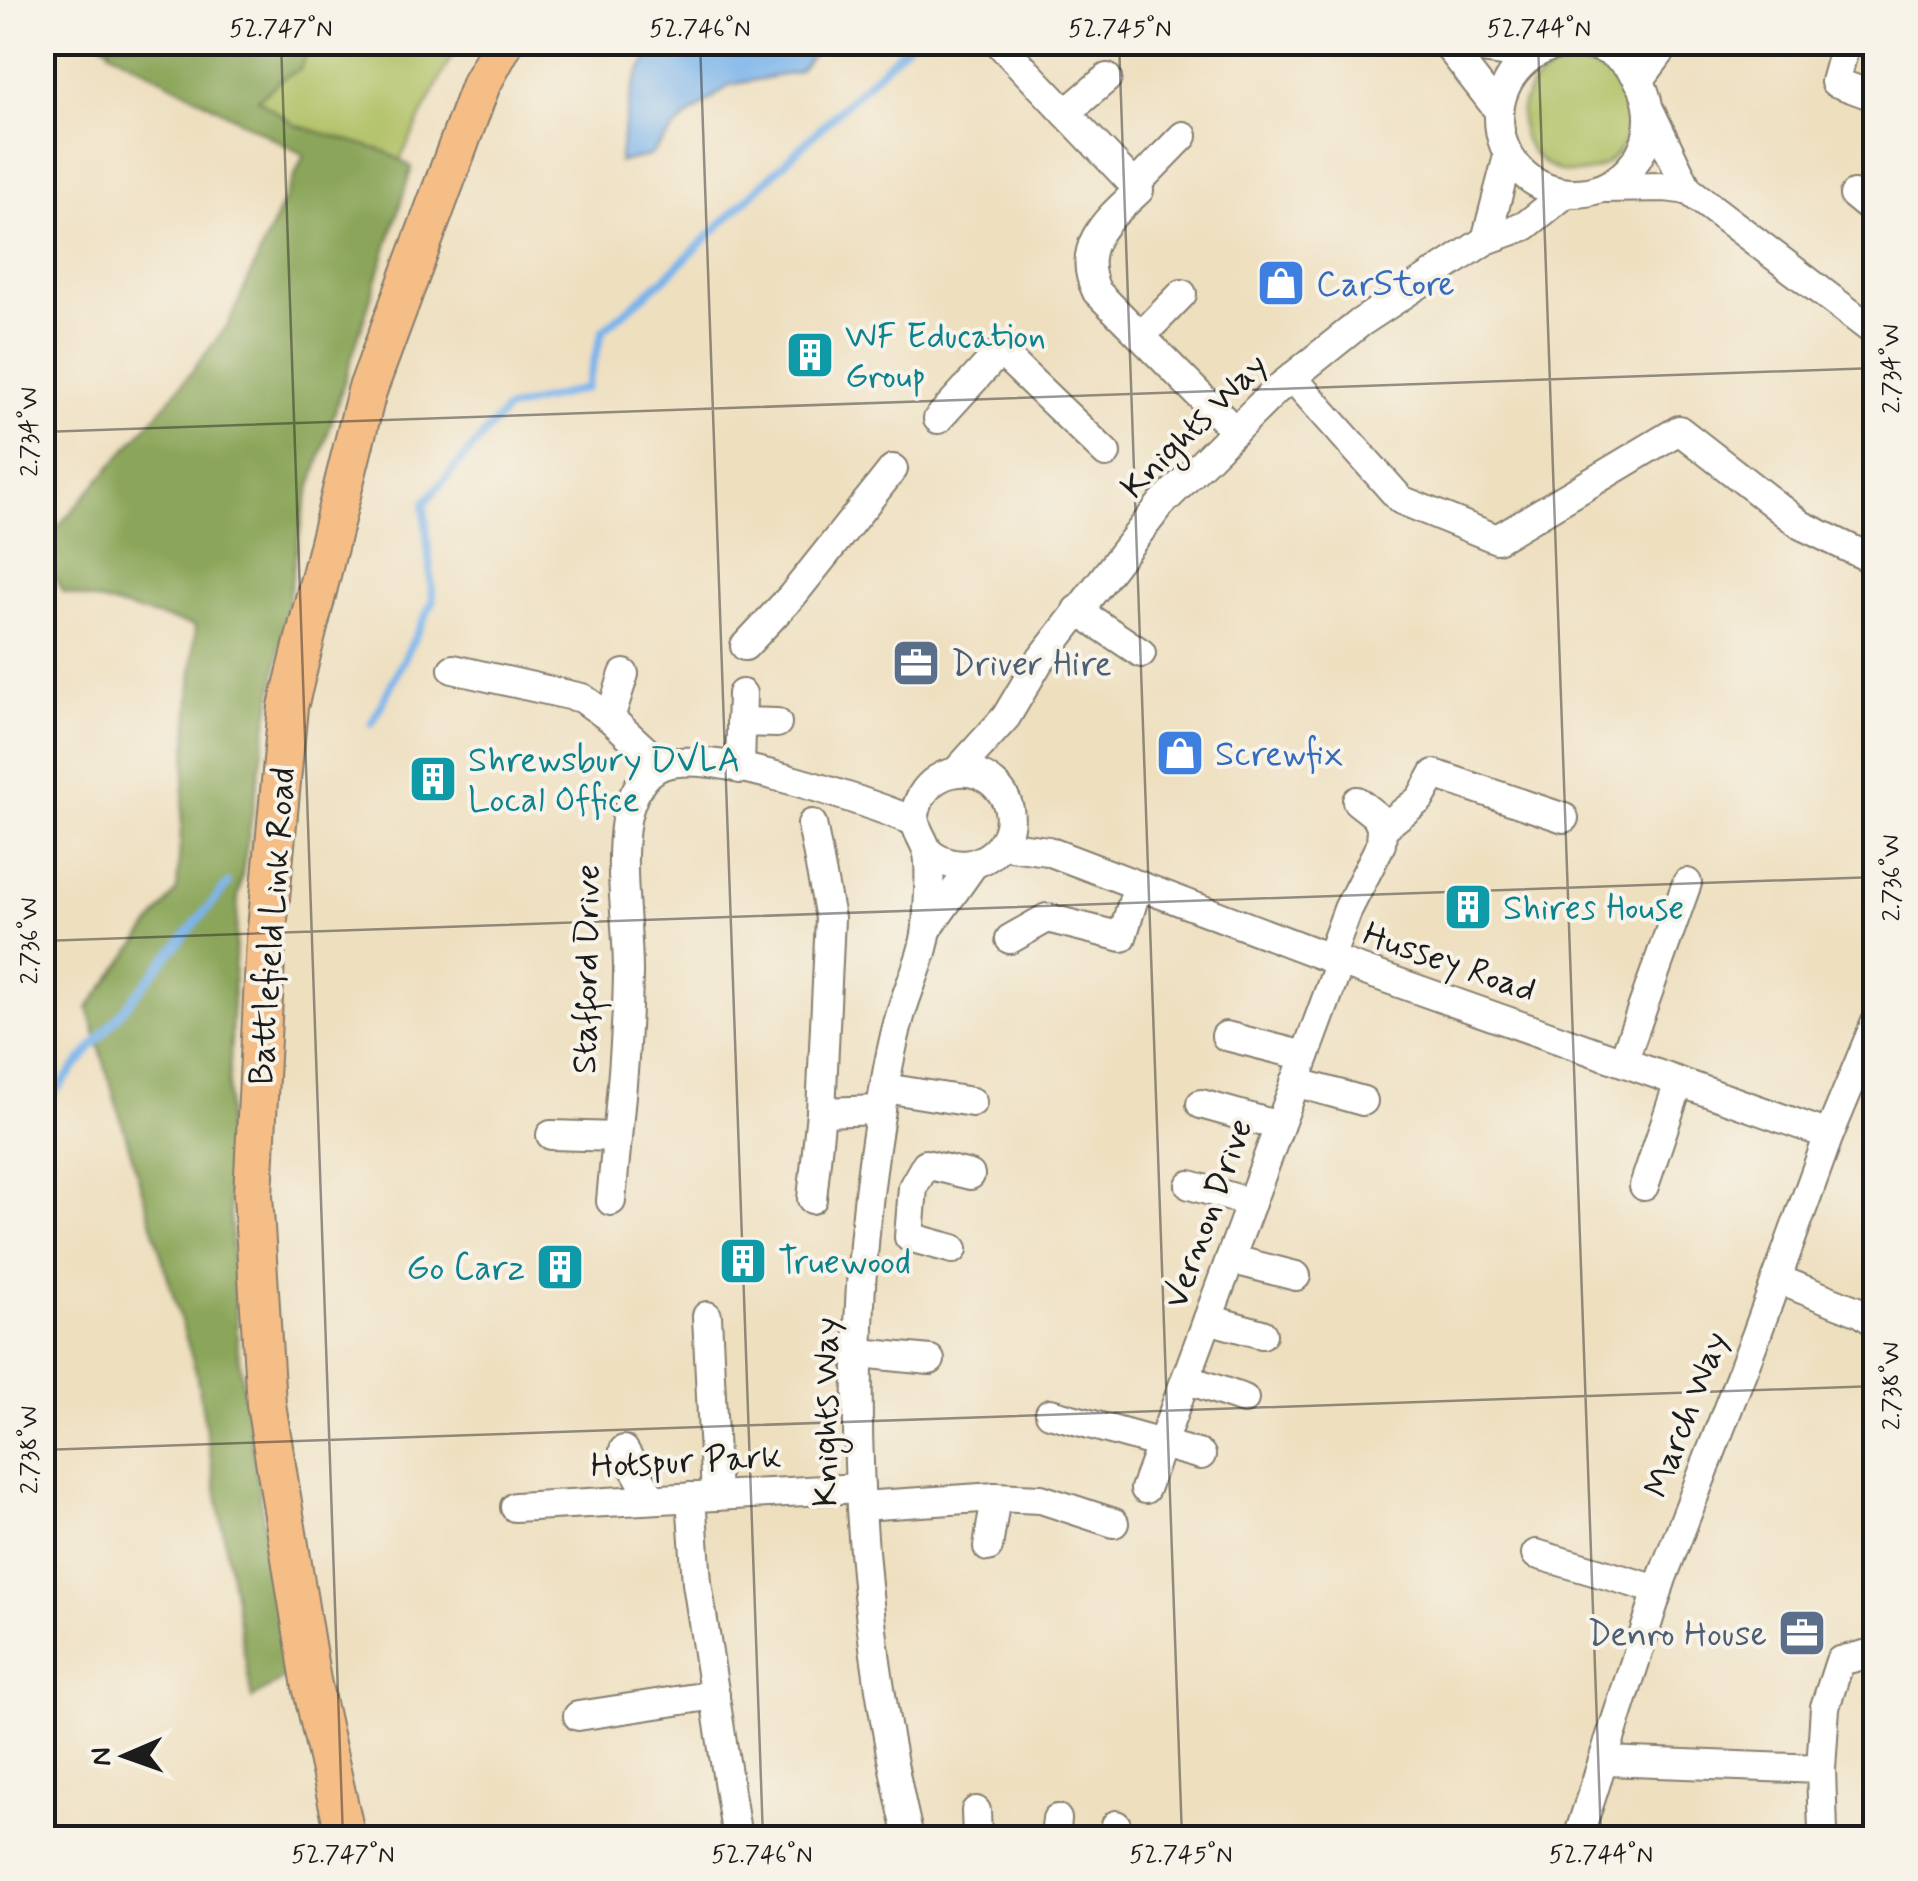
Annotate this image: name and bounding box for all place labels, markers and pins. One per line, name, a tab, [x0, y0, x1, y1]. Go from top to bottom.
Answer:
shop icon: CarStore	[1255, 257, 1307, 309]
place label: CarStore	[1316, 262, 1455, 308]
place label: WF Education Group	[845, 314, 1046, 400]
building icon: WF Education Group	[784, 329, 836, 381]
office icon: Driver Hire	[890, 637, 942, 689]
place label: Driver Hire	[951, 642, 1112, 688]
shop icon: Screwfix	[1154, 727, 1206, 779]
place label: Screwfix	[1215, 732, 1343, 778]
place label: Shrewsbury DVLA Local Office	[468, 738, 740, 824]
building icon: Shrewsbury DVLA Local Office	[407, 753, 459, 805]
building icon: Shires House	[1442, 881, 1494, 933]
place label: Shires House	[1503, 886, 1684, 932]
building icon: Truewood	[717, 1235, 769, 1287]
place label: Truewood	[778, 1240, 911, 1286]
building icon: Go Carz	[534, 1241, 586, 1293]
place label: Go Carz	[406, 1246, 525, 1292]
office icon: Denro House	[1776, 1607, 1828, 1659]
place label: Denro House	[1588, 1612, 1767, 1658]

